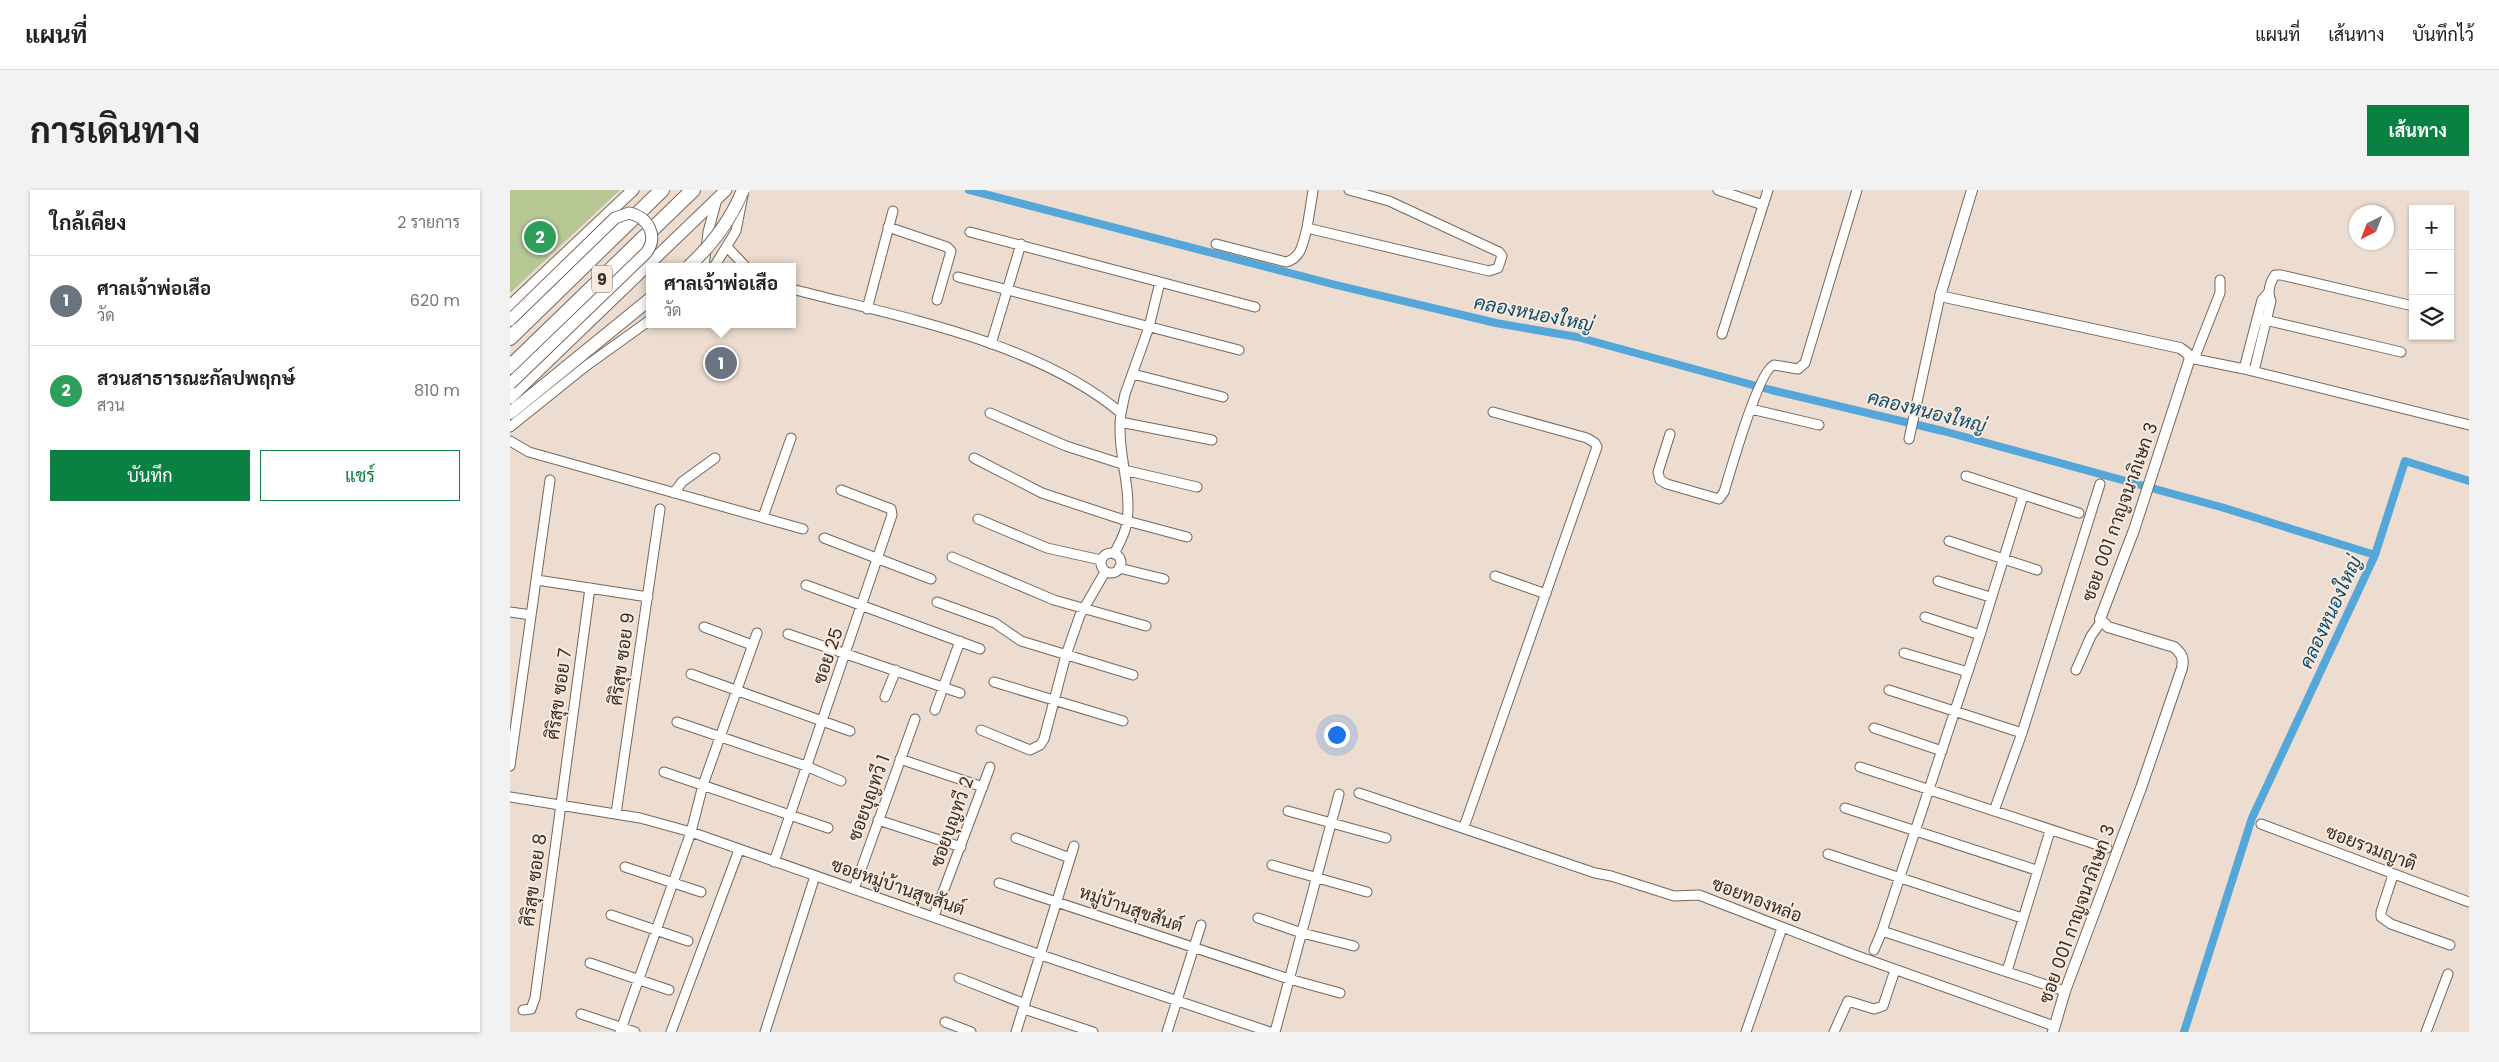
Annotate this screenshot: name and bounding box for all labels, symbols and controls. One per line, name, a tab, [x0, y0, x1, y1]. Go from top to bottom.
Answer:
text: แผนที่	[25, 18, 87, 51]
text: แผนที่	[2255, 22, 2300, 47]
text: เส้นทาง	[2328, 22, 2384, 47]
text: บันทึกไว้	[2412, 22, 2474, 47]
button: เส้นทาง	[2367, 105, 2469, 156]
text: การเดินทาง	[30, 106, 200, 155]
north arrow	[2349, 205, 2394, 250]
map controls	[2409, 205, 2454, 340]
button: +	[2409, 205, 2454, 250]
text: ใกล้เคียง	[50, 208, 126, 237]
text: 2 รายการ	[397, 211, 460, 234]
pin: 2	[524, 218, 556, 256]
button: −	[2409, 250, 2454, 295]
popup	[646, 263, 796, 328]
road number: 9	[592, 266, 612, 292]
text: ศาลเจ้าพ่อเสือ	[664, 270, 778, 297]
text: ศาลเจ้าพ่อเสือ	[97, 275, 211, 302]
text: 1	[63, 289, 69, 312]
text: 620 m	[410, 289, 460, 312]
water label: คลองหนองใหญ่	[1472, 289, 1597, 339]
button: layers	[2409, 295, 2454, 340]
text: วัด	[664, 299, 682, 322]
text: วัด	[97, 304, 115, 327]
pin: 1	[705, 344, 737, 382]
text: สวนสาธารณะกัลปพฤกษ์	[97, 365, 295, 392]
text: 2	[61, 379, 71, 402]
text: 810 m	[414, 379, 460, 402]
water label: คลองหนองใหญ่	[1865, 384, 1990, 440]
text: สวน	[97, 394, 125, 417]
street label: ซอย 001 กาญจนาภิเษก 3	[2075, 419, 2164, 605]
button: บันทึก	[50, 450, 250, 501]
button: แชร์	[260, 450, 460, 501]
water label: คลองหนองใหญ่	[2293, 551, 2369, 673]
street label: ศิริสุข ซอย 9	[603, 611, 640, 707]
street label: ซอย 25	[806, 624, 849, 688]
street label: ศิริสุข ซอย 7	[540, 646, 577, 741]
your location	[1324, 722, 1350, 748]
street label: ซอยบุญทวี 1	[841, 751, 896, 844]
street label: ซอยบุญทวี 2	[924, 773, 979, 871]
street label: ซอยรวมญาติ	[2322, 819, 2420, 876]
street label: ซอย 001 กาญจนาภิเษก 3	[2032, 821, 2121, 1007]
street label: ศิริสุข ซอย 8	[515, 832, 552, 928]
street label: ซอยหมู่บ้านสุขสันต์	[827, 852, 969, 922]
street label: ซอยทองหล่อ	[1708, 871, 1806, 928]
street label: หมู่บ้านสุขสันต์	[1076, 879, 1186, 939]

